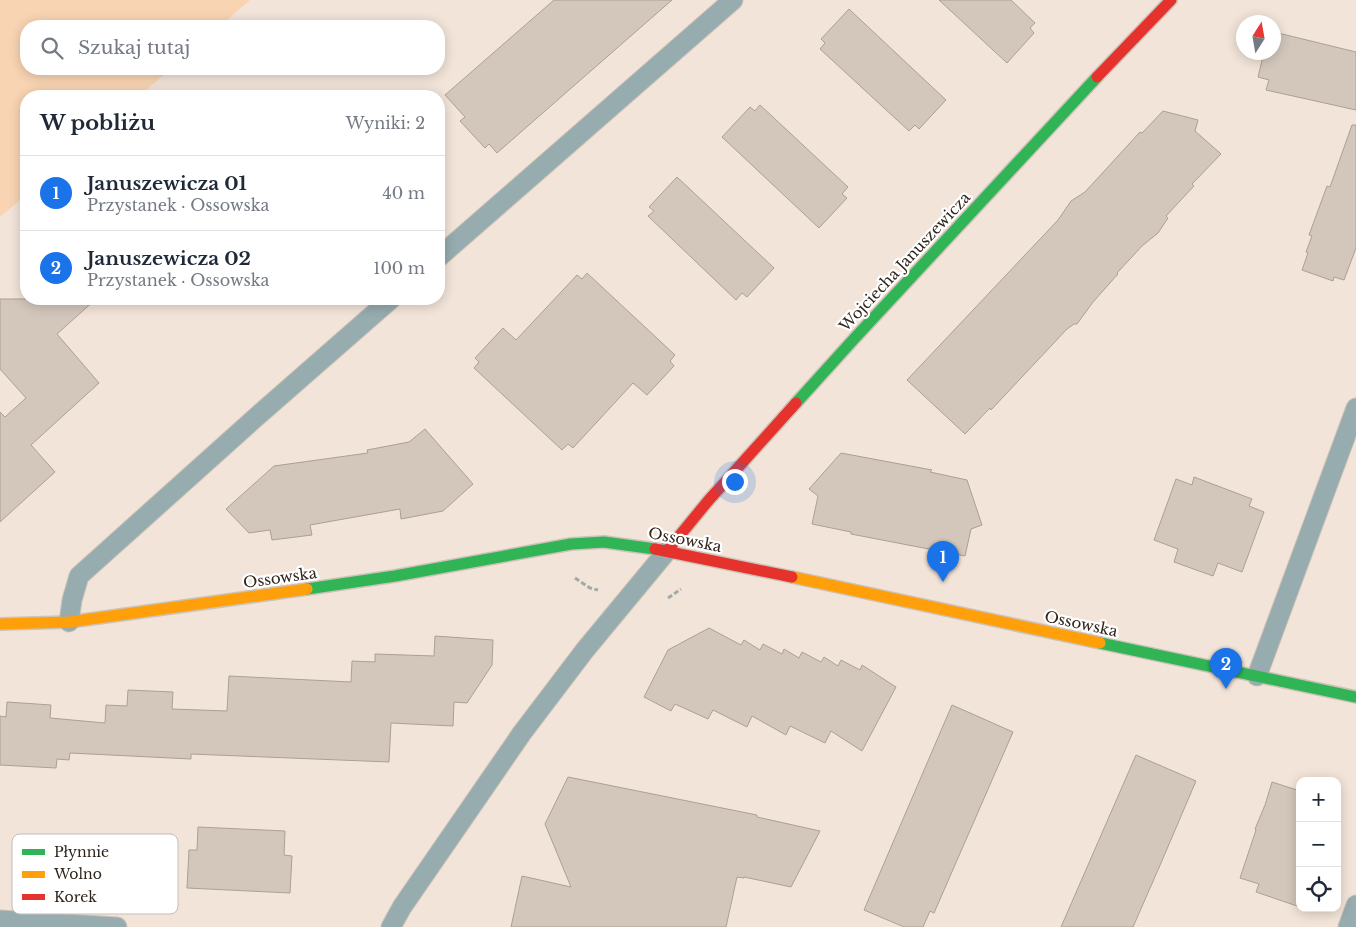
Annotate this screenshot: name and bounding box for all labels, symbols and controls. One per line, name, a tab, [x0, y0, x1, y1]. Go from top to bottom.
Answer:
north arrow	[1236, 15, 1281, 60]
search box	[20, 20, 445, 75]
icon: search	[38, 34, 66, 62]
text: Szukaj tutaj	[78, 36, 190, 59]
text: W pobliżu	[40, 110, 155, 136]
text: Wyniki: 2	[346, 113, 425, 133]
text: Januszewicza 01	[87, 172, 247, 195]
text: 1	[53, 183, 59, 203]
text: 40 m	[382, 183, 425, 203]
street label: Wojciecha Januszewicza	[834, 188, 975, 336]
text: Przystanek · Ossowska	[87, 195, 269, 215]
text: Januszewicza 02	[87, 247, 251, 270]
text: 2	[51, 258, 61, 278]
text: 100 m	[373, 258, 425, 278]
text: Przystanek · Ossowska	[87, 270, 269, 290]
your location	[722, 469, 748, 495]
street label: Ossowska	[647, 523, 724, 556]
pin: 1	[927, 541, 959, 582]
street label: Ossowska	[242, 563, 319, 592]
street label: Ossowska	[1043, 606, 1120, 641]
pin: 2	[1210, 648, 1242, 689]
map controls	[1296, 777, 1341, 912]
button: +	[1296, 777, 1341, 822]
button: −	[1296, 822, 1341, 867]
legend	[12, 834, 178, 914]
text: Płynnie	[54, 843, 109, 861]
text: Wolno	[53, 865, 102, 883]
button: locate	[1296, 867, 1341, 912]
text: Korek	[54, 888, 97, 906]

